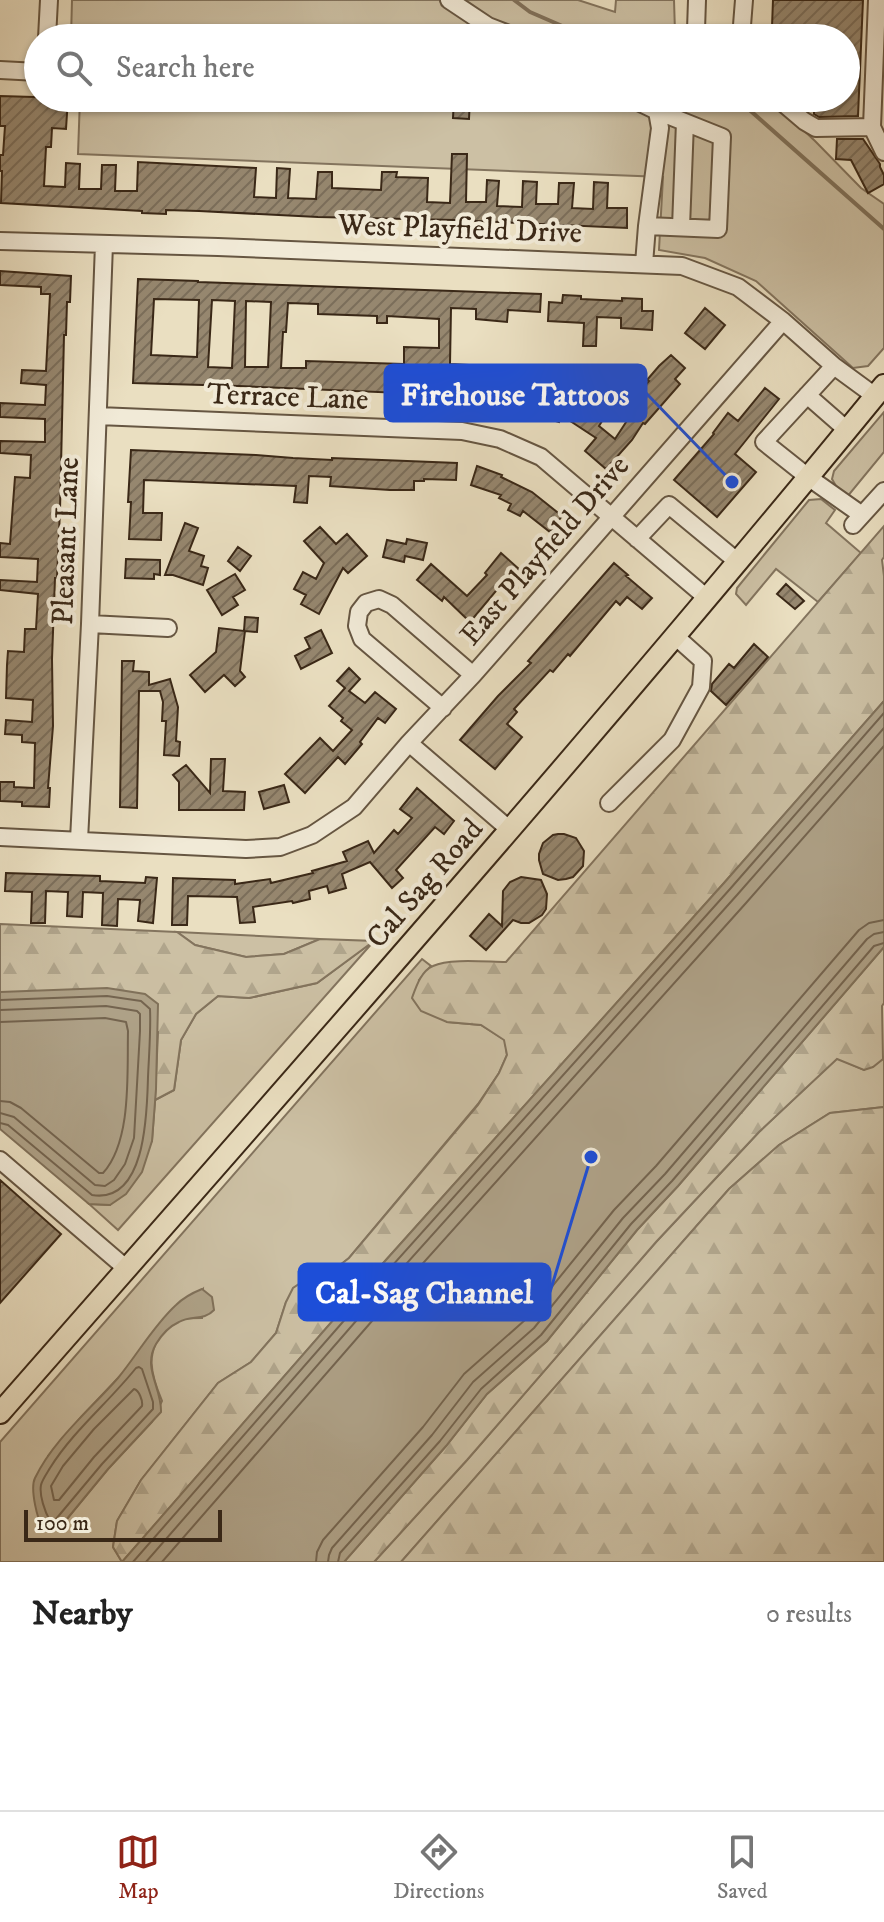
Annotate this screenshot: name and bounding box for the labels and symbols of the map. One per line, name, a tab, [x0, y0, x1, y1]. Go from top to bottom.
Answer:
street label: West Playfield Drive	[336, 207, 583, 252]
callout: Firehouse Tattoos	[385, 365, 646, 421]
street label: Terrace Lane	[207, 376, 369, 419]
text: Firehouse Tattoos	[401, 376, 630, 416]
street label: East Playfield Drive	[453, 448, 638, 654]
street label: Pleasant Lane	[45, 456, 88, 626]
street label: Cal Sag Road	[359, 812, 492, 956]
callout: Cal-Sag Channel	[299, 1264, 550, 1320]
text: Cal-Sag Channel	[315, 1274, 533, 1314]
scale bar	[24, 1506, 222, 1542]

